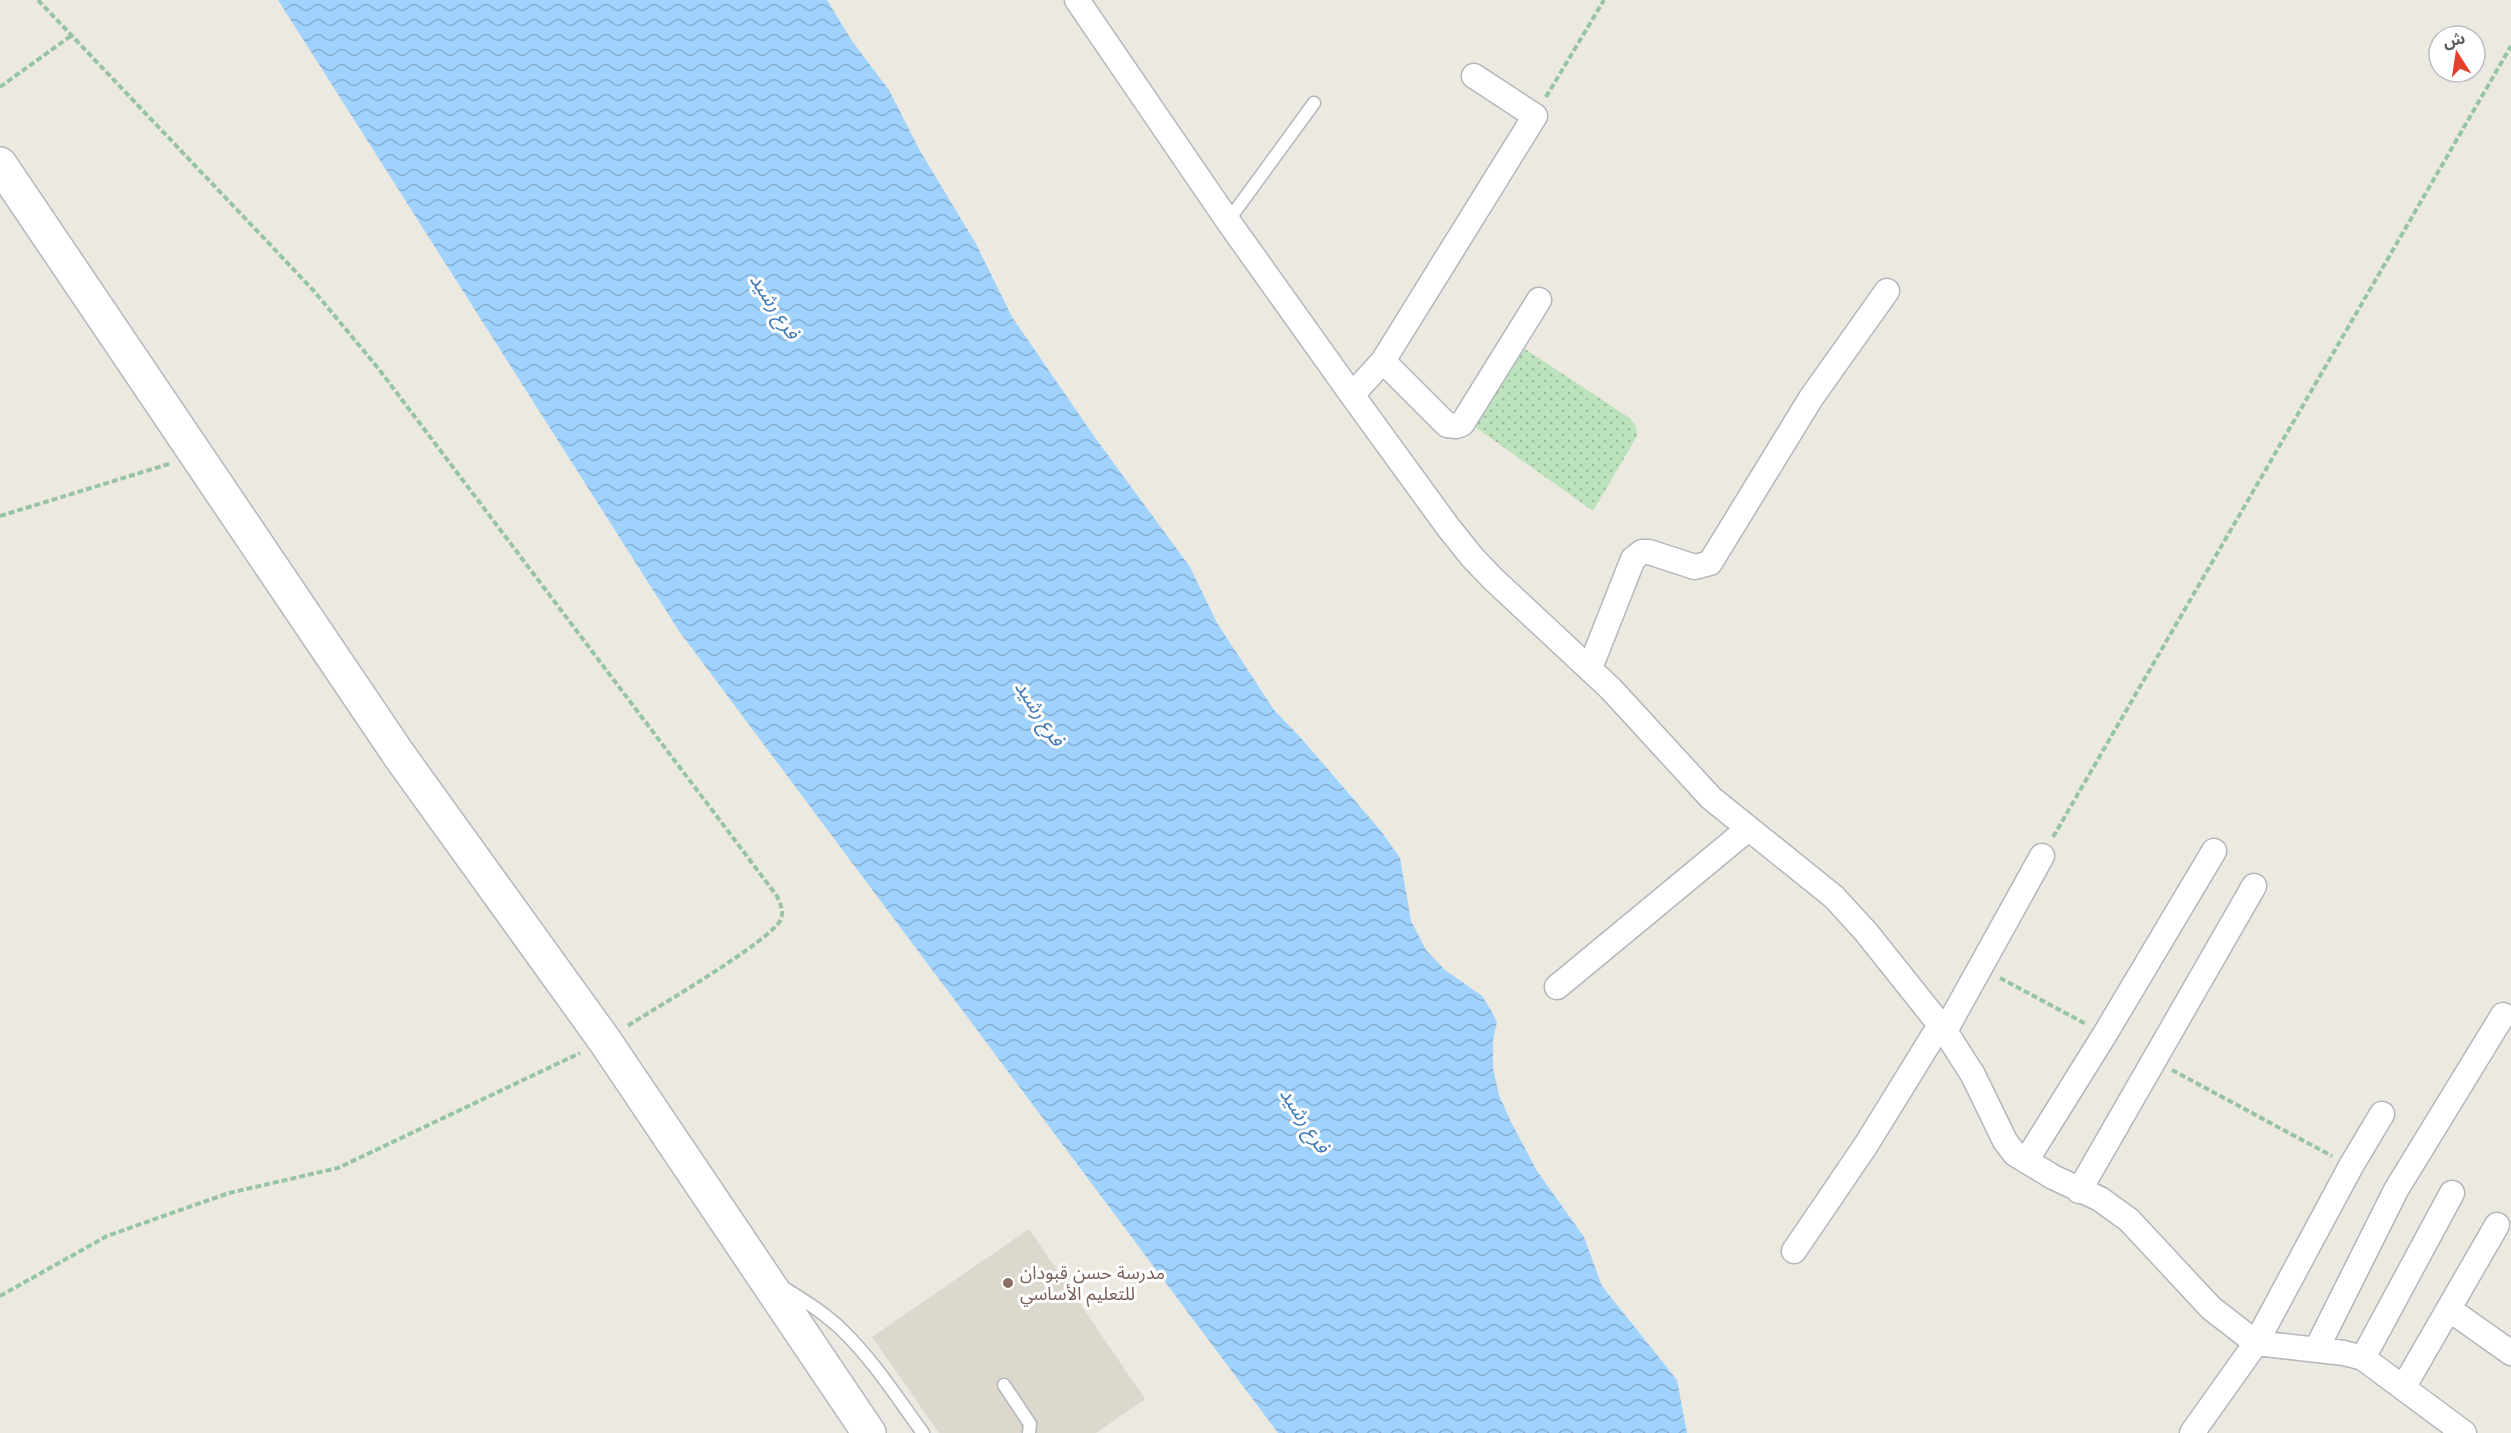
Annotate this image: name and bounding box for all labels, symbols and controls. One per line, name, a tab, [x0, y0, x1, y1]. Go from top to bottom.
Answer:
north arrow	[2427, 24, 2487, 84]
text: ش	[2441, 29, 2467, 51]
water label: فرع رشيد	[743, 269, 805, 346]
water label: فرع رشيد	[1008, 676, 1070, 753]
water label: فرع رشيد	[1273, 1083, 1335, 1160]
place label: مدرسة حسن قبودان للتعليم الأساسي	[1020, 1263, 1165, 1307]
marker: مدرسة حسن قبودان للتعليم الأساسي	[1001, 1276, 1015, 1290]

